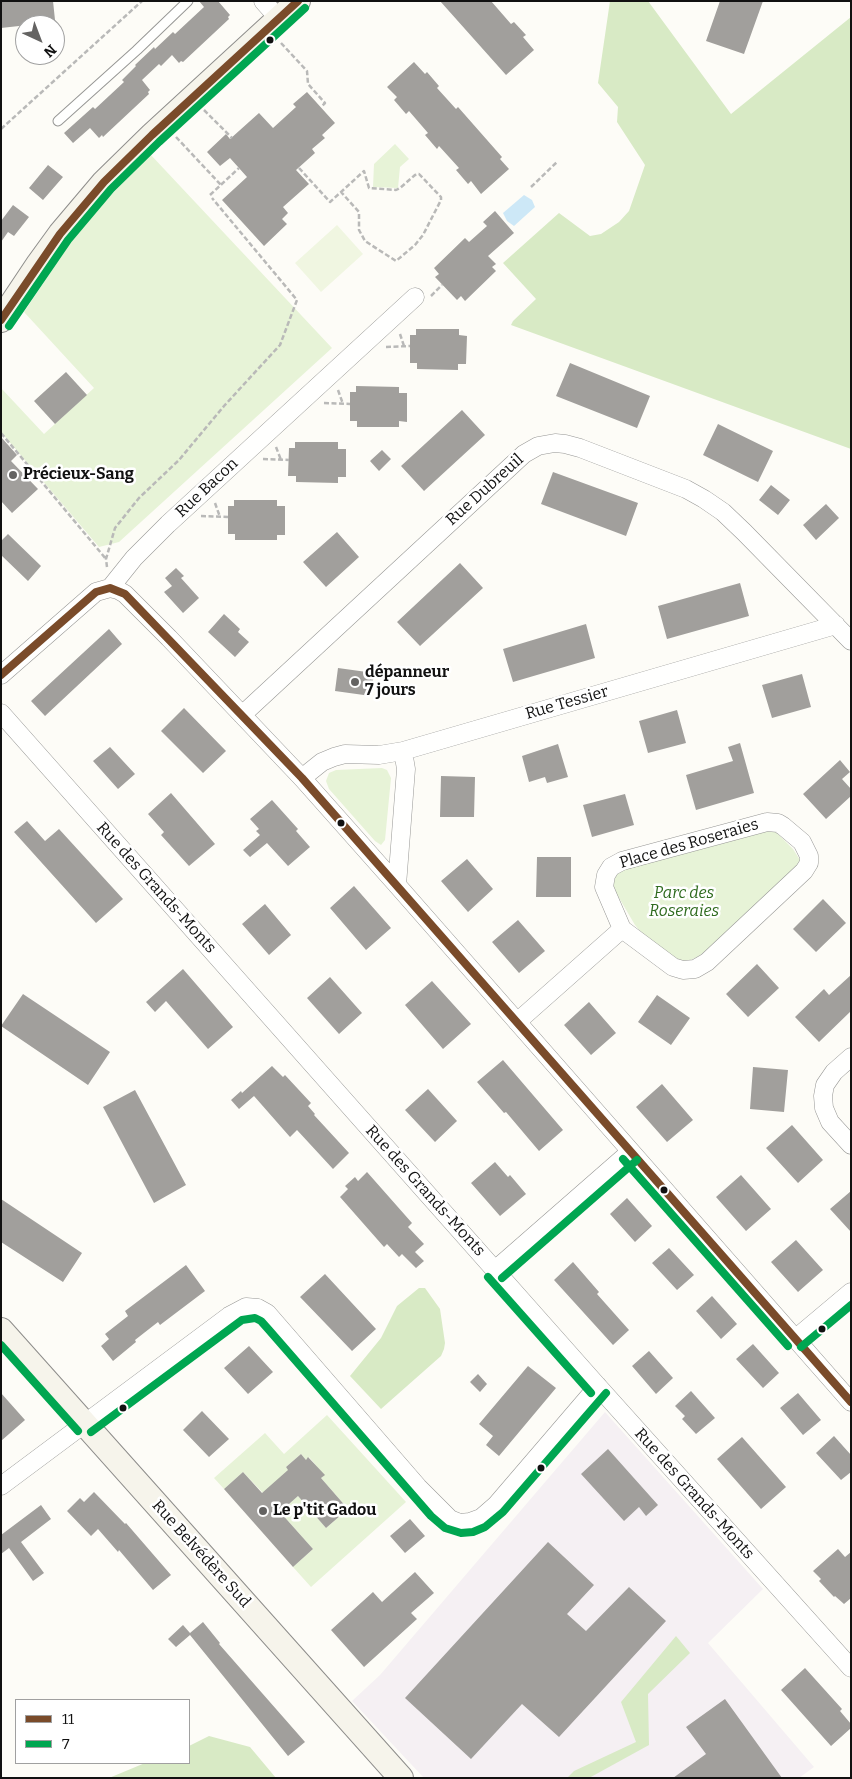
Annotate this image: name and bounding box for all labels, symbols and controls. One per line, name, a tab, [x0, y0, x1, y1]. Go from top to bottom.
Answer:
north arrow	[15, 15, 65, 65]
unlabelled marker	[265, 35, 275, 45]
text: N	[40, 41, 60, 61]
street label: Rue Dubreuil	[442, 450, 528, 530]
street label: Rue Bacon	[172, 454, 242, 522]
place label: Précieux-Sang	[23, 465, 134, 485]
marker: Précieux-Sang	[7, 469, 19, 481]
place label: dépanneur 7 jours	[365, 663, 449, 701]
marker: dépanneur 7 jours	[349, 676, 361, 688]
street label: Rue Tessier	[523, 682, 611, 724]
street label: Place des Roseraies	[617, 815, 761, 873]
unlabelled marker	[336, 818, 346, 828]
street label: Rue des Grands-Monts	[92, 819, 220, 957]
park label: Parc des Roseraies	[649, 884, 719, 922]
street label: Rue des Grands-Monts	[361, 1122, 489, 1260]
unlabelled marker	[659, 1185, 669, 1195]
unlabelled marker	[817, 1324, 827, 1334]
unlabelled marker	[118, 1403, 128, 1413]
street label: Rue des Grands-Monts	[630, 1425, 758, 1563]
unlabelled marker	[536, 1463, 546, 1473]
street label: Rue Belvédère Sud	[148, 1496, 254, 1612]
place label: Le p'tit Gadou	[273, 1501, 376, 1521]
marker: Le p'tit Gadou	[257, 1505, 269, 1517]
legend	[15, 1699, 190, 1764]
text: 11	[62, 1710, 74, 1728]
text: 7	[62, 1735, 70, 1753]

